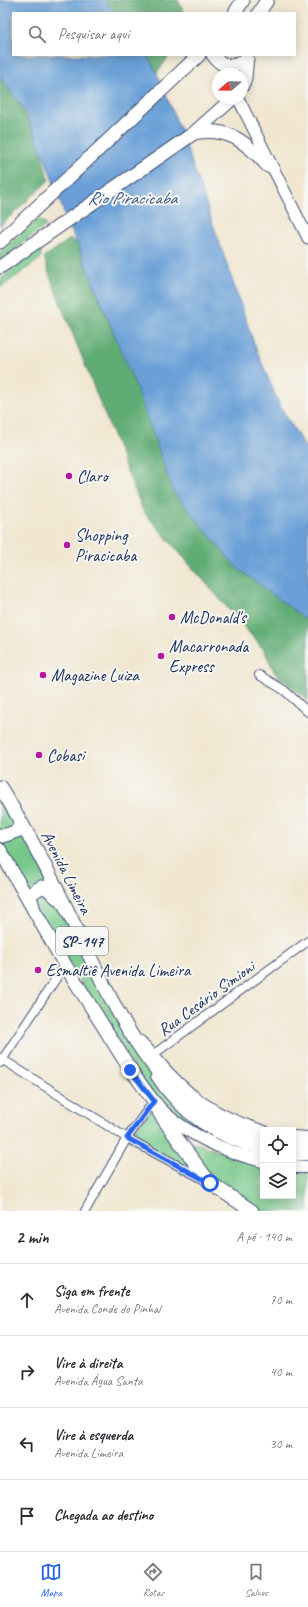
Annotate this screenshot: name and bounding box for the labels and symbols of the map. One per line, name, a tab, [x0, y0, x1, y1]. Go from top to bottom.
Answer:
north arrow	[212, 68, 248, 104]
water label: Rio Piracicaba	[87, 187, 179, 209]
place label: Claro	[77, 466, 110, 487]
marker: Claro	[64, 471, 74, 481]
place label: Shopping Piracicaba	[75, 525, 137, 566]
marker: Shopping Piracicaba	[62, 540, 72, 550]
place label: McDonald's	[180, 607, 248, 628]
marker: McDonald's	[167, 612, 177, 622]
place label: Macarronada Express	[169, 636, 250, 677]
marker: Macarronada Express	[156, 651, 166, 661]
place label: Magazine Luiza	[51, 665, 140, 686]
marker: Magazine Luiza	[38, 670, 48, 680]
place label: Cobasi	[47, 745, 87, 766]
marker: Cobasi	[34, 750, 44, 760]
street label: Avenida Limeira	[37, 827, 97, 919]
road number: SP-147	[56, 927, 108, 955]
street label: Rua Cesário Simioni	[154, 955, 261, 1040]
place label: Esmaltiê Avenida Limeira	[46, 960, 192, 981]
marker: Esmaltiê Avenida Limeira	[33, 965, 43, 975]
route end	[121, 1061, 139, 1079]
route start	[201, 1174, 219, 1192]

